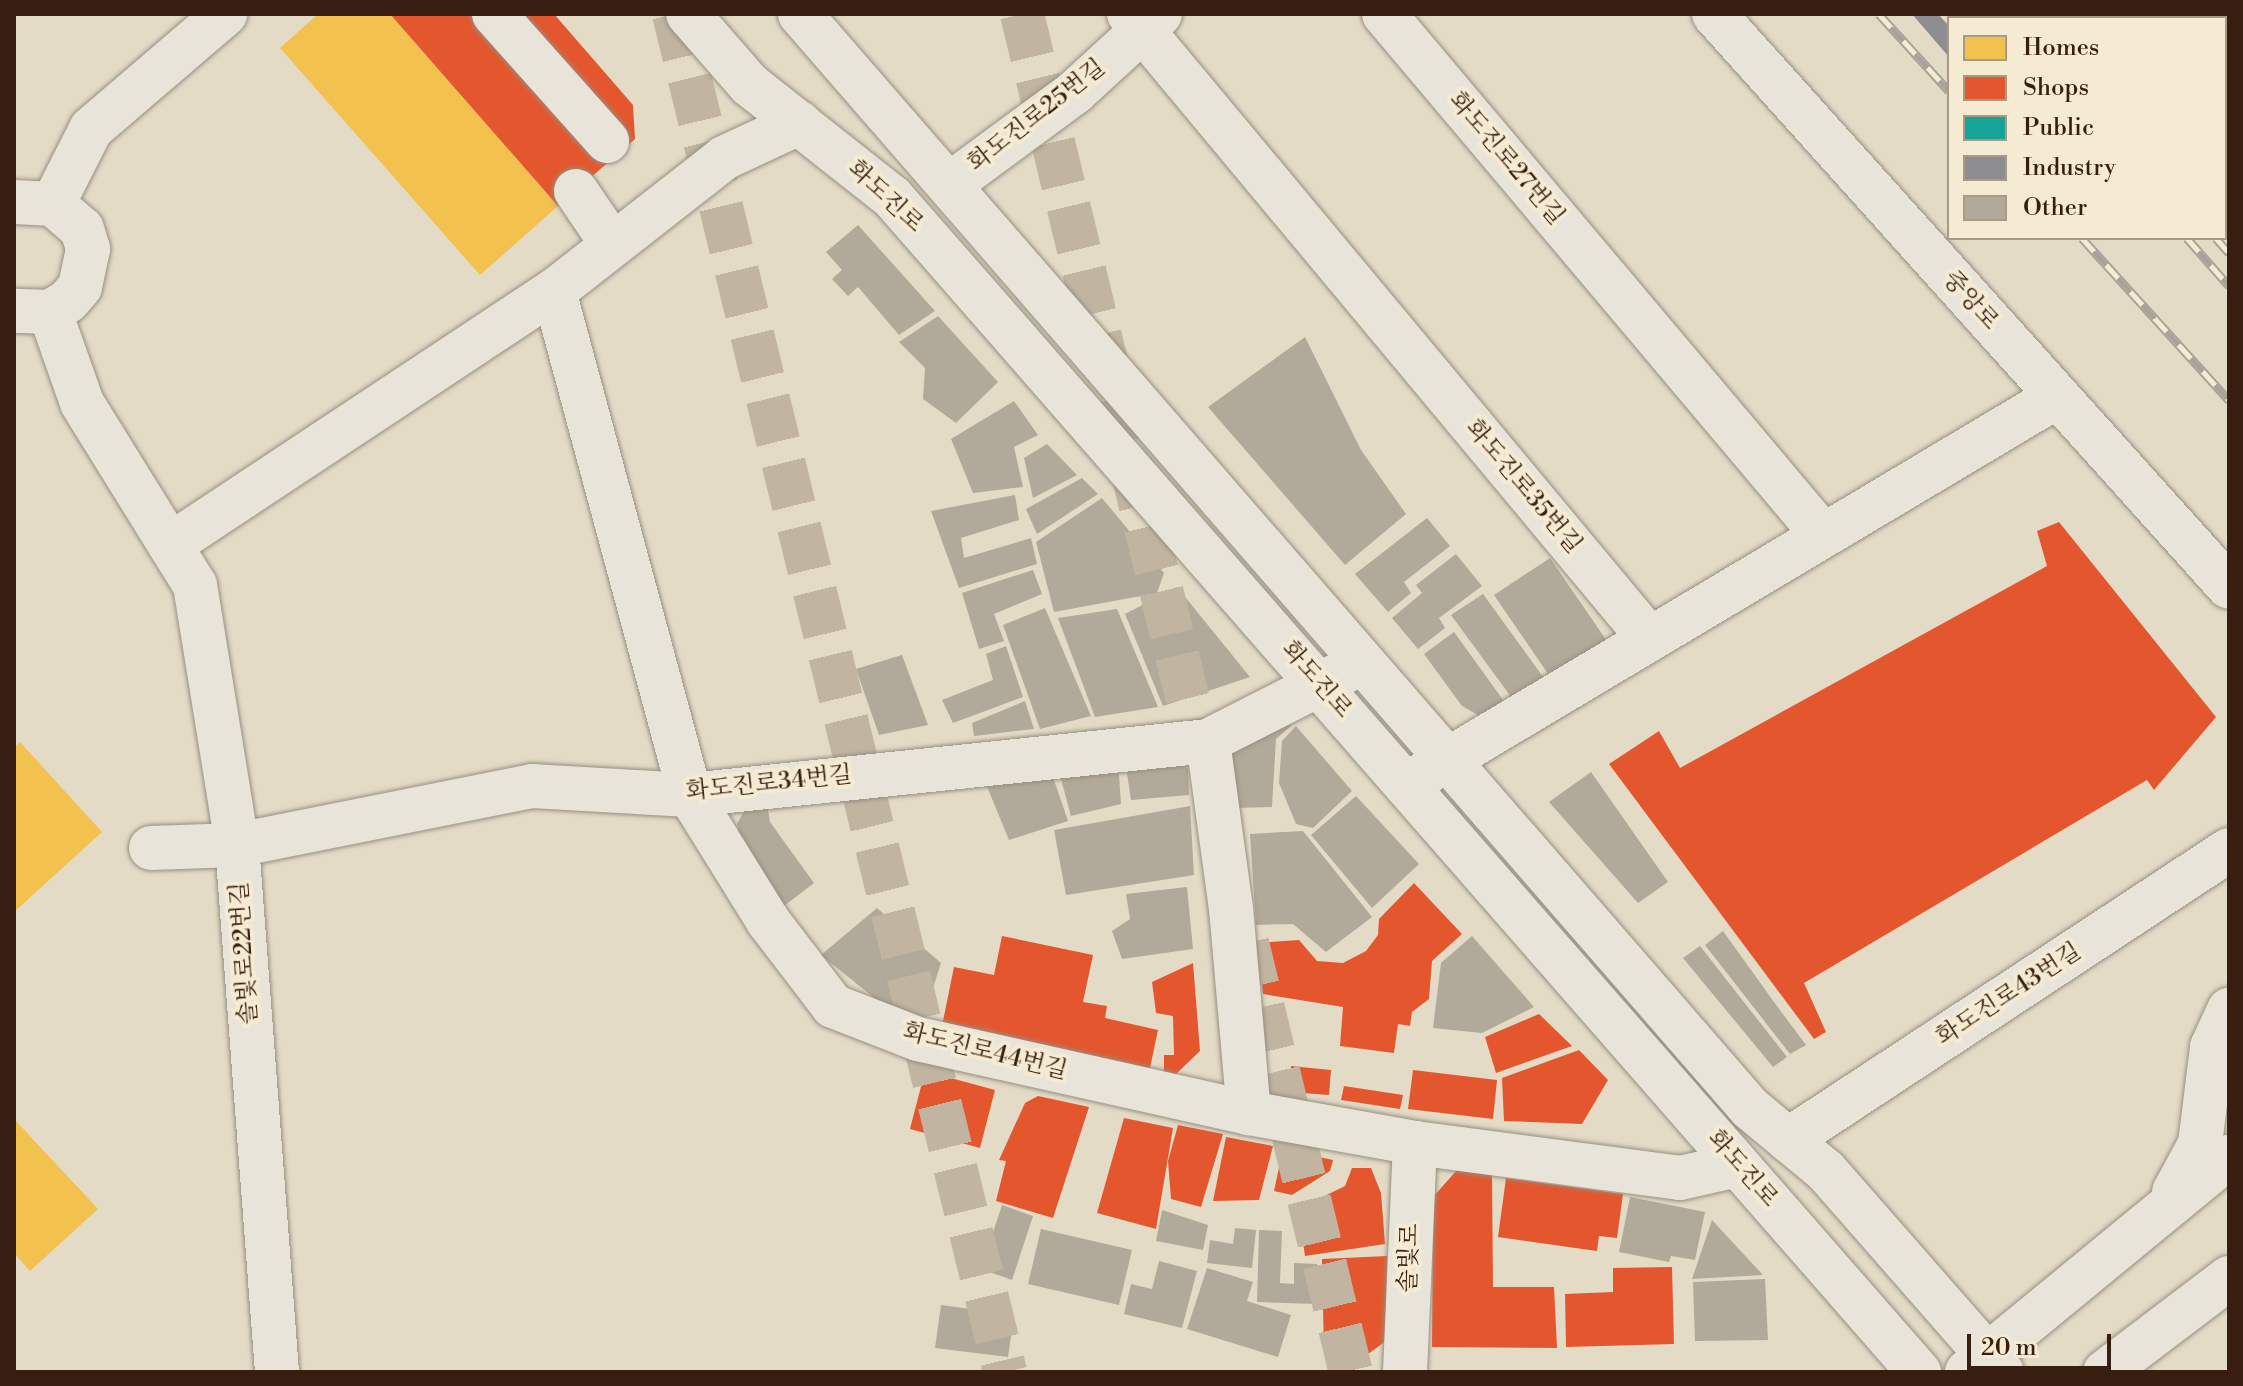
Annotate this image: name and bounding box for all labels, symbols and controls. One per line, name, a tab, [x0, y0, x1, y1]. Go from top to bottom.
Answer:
legend	[1947, 16, 2227, 240]
text: Homes	[2023, 33, 2099, 63]
street label: 화도진로25번길	[963, 54, 1111, 178]
text: Shops	[2023, 73, 2089, 103]
street label: 화도진로27번길	[1442, 87, 1570, 231]
text: Public	[2023, 113, 2094, 143]
text: Industry	[2023, 153, 2116, 183]
street label: 화도진로	[841, 155, 929, 239]
text: Other	[2023, 193, 2087, 223]
street label: 중앙로	[1936, 266, 2004, 336]
street label: 화도진로35번길	[1459, 414, 1587, 560]
street label: 화도진로	[1275, 636, 1357, 724]
street label: 화도진로34번길	[684, 761, 854, 807]
street label: 솔빛로22번길	[226, 881, 264, 1025]
street label: 화도진로43번길	[1931, 938, 2087, 1052]
street label: 화도진로44번길	[900, 1018, 1070, 1086]
street label: 화도진로	[1701, 1125, 1783, 1213]
street label: 솔빛로	[1394, 1223, 1426, 1293]
scale bar	[1971, 1318, 2115, 1368]
text: 20 m	[1981, 1333, 2037, 1363]

